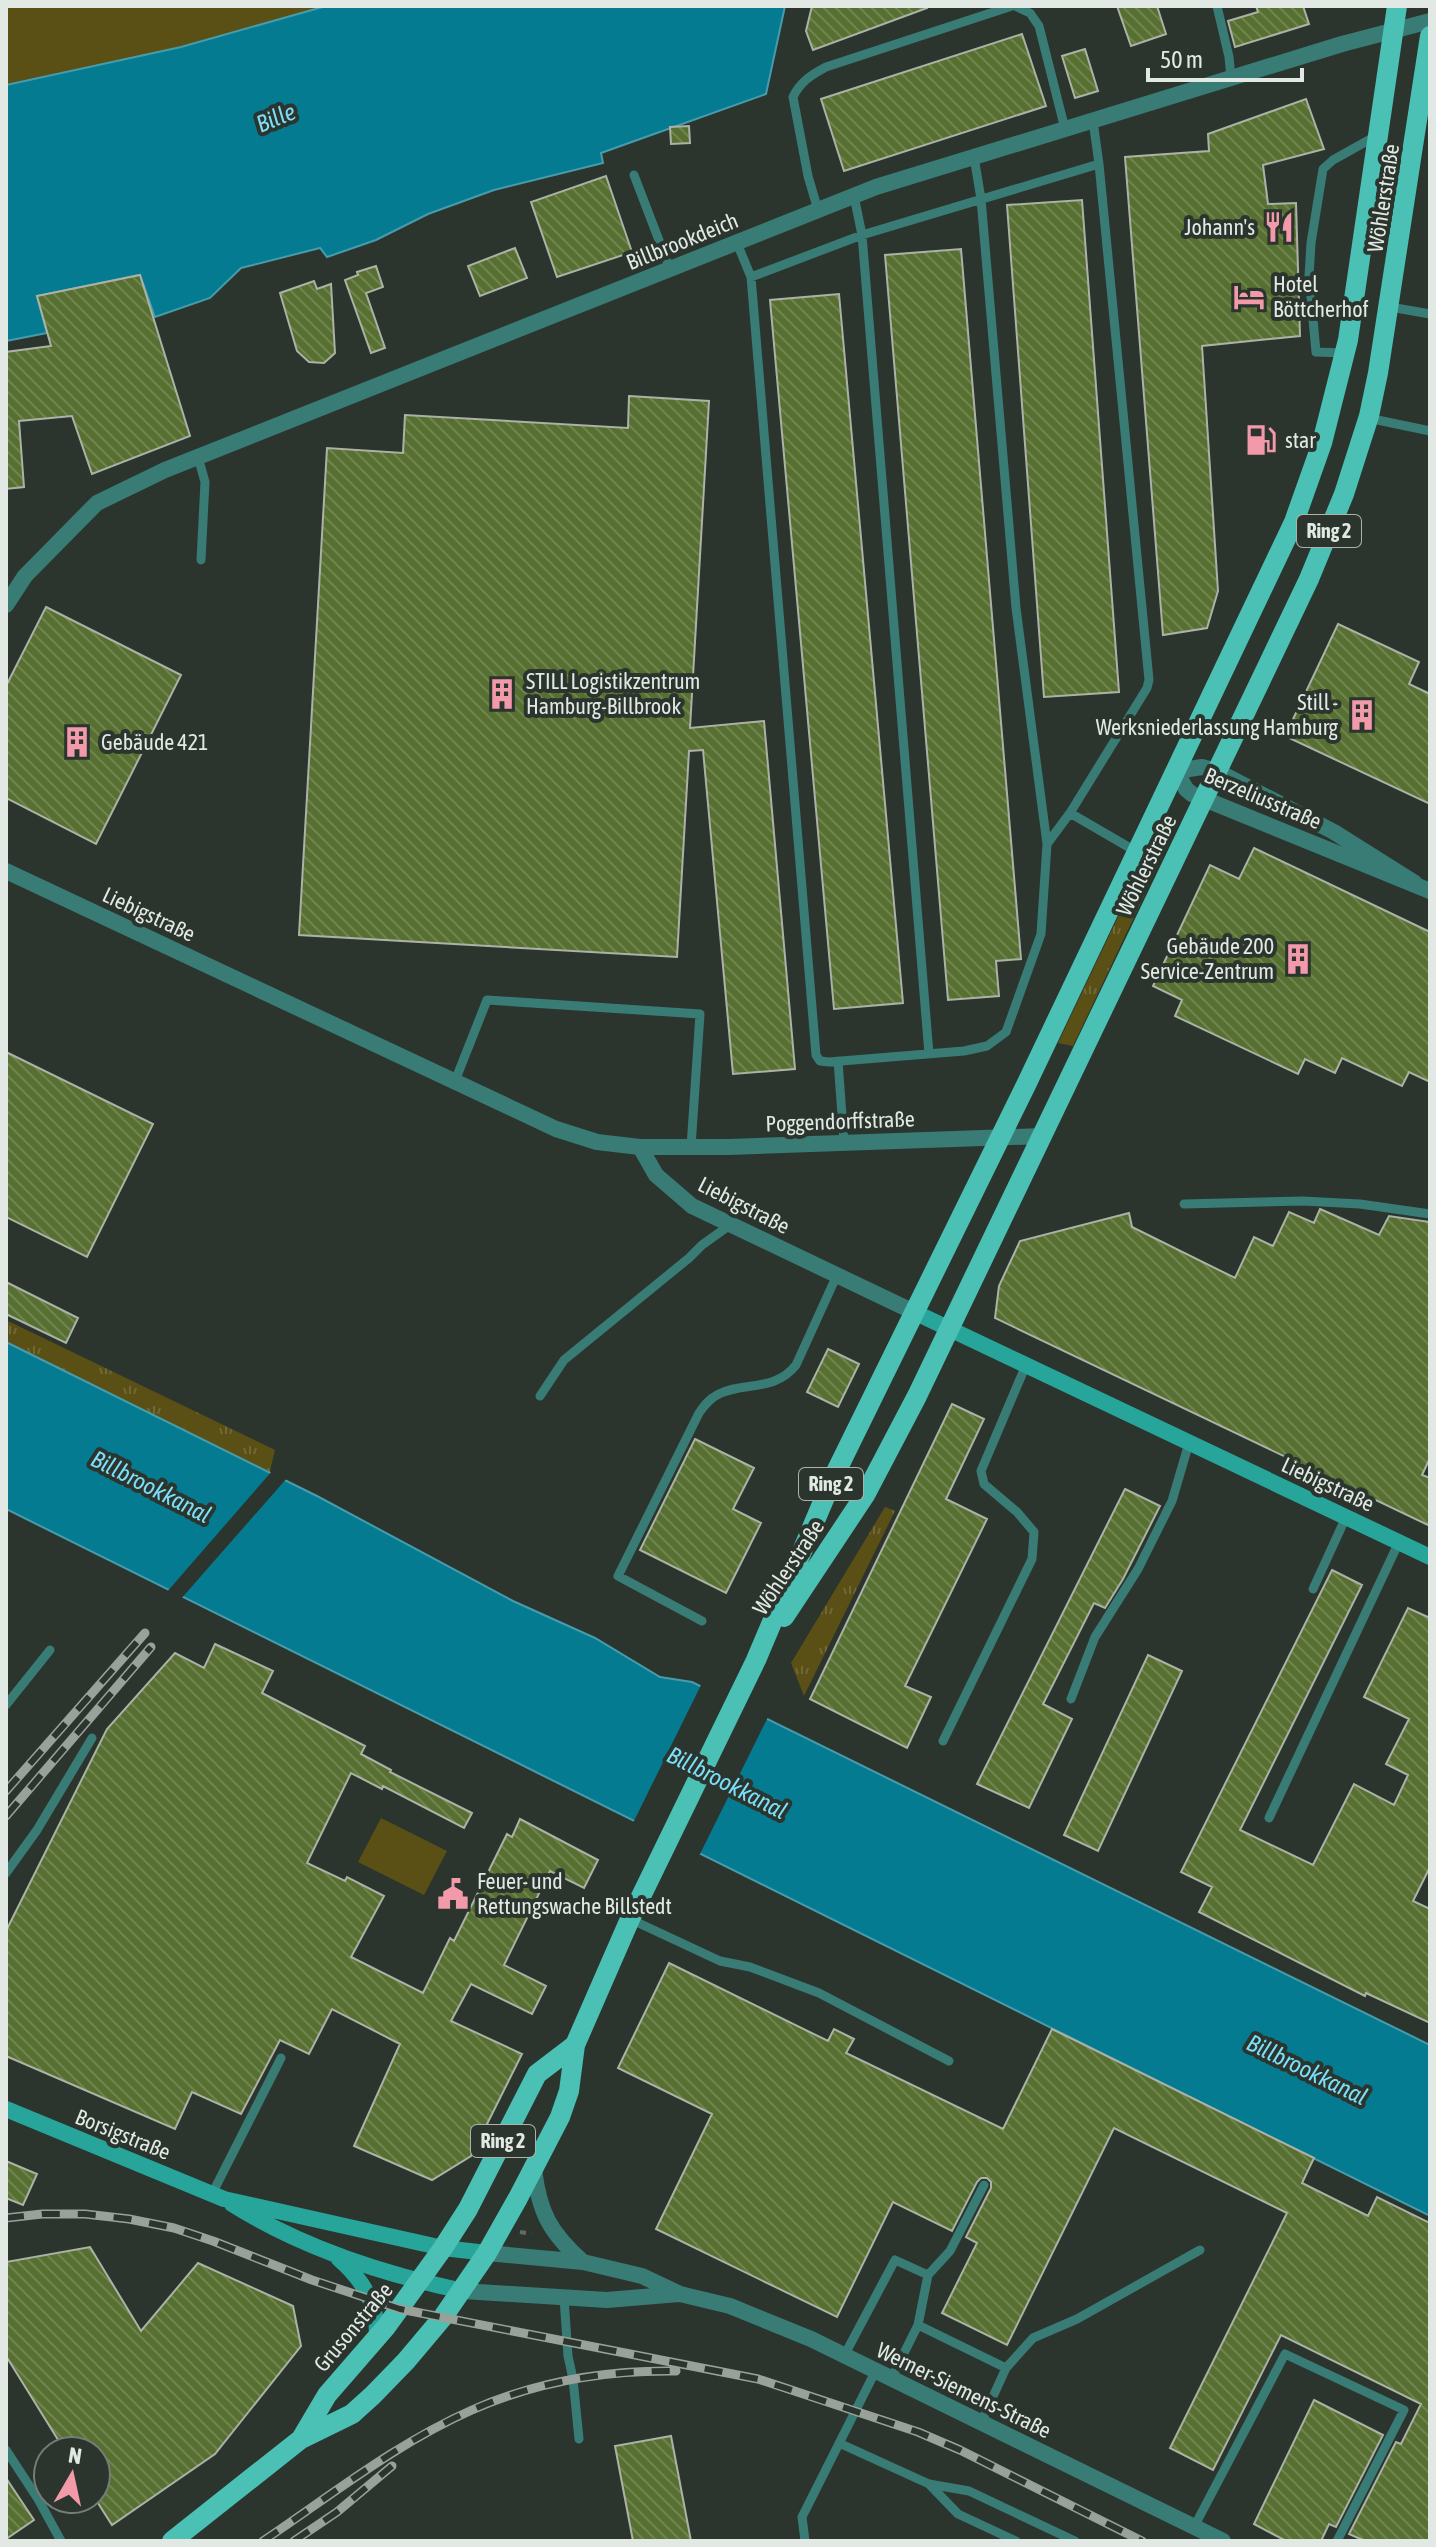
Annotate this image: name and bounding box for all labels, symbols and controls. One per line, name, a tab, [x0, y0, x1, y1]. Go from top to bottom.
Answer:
scale bar	[1148, 32, 1302, 82]
text: 50 m	[1160, 46, 1203, 73]
water label: Bille	[252, 97, 300, 138]
street label: Wöhlerstraße	[1362, 142, 1404, 254]
street label: Billbrookdeich	[622, 207, 742, 275]
restaurant icon: Johann's	[1262, 210, 1296, 244]
place label: Johann's	[1184, 214, 1255, 240]
place label: Hotel Böttcherhof	[1273, 271, 1369, 322]
hotel icon: Hotel Böttcherhof	[1232, 280, 1266, 314]
fuel station icon: star	[1244, 423, 1278, 457]
place label: star	[1285, 427, 1316, 453]
road number: Ring 2	[1297, 515, 1361, 547]
place label: STILL Logistikzentrum Hamburg-Billbrook	[526, 668, 700, 719]
building icon: STILL Logistikzentrum Hamburg-Billbrook	[485, 677, 519, 711]
place label: Still - Werksniederlassung Hamburg	[1096, 689, 1339, 740]
building icon: Still - Werksniederlassung Hamburg	[1345, 698, 1379, 732]
building icon: Gebäude 421	[60, 725, 94, 759]
place label: Gebäude 421	[101, 729, 208, 755]
street label: Berzeliusstraße	[1201, 762, 1325, 834]
street label: Wöhlerstraße	[1110, 810, 1182, 920]
street label: Liebigstraße	[99, 881, 199, 947]
place label: Gebäude 200 Service-Zentrum	[1141, 933, 1274, 984]
building icon: Gebäude 200 Service-Zentrum	[1281, 942, 1315, 976]
street label: Poggendorffstraße	[765, 1105, 915, 1137]
street label: Liebigstraße	[694, 1171, 794, 1239]
water label: Billbrookkanal	[87, 1445, 216, 1528]
street label: Liebigstraße	[1278, 1451, 1378, 1517]
road number: Ring 2	[799, 1468, 863, 1500]
street label: Wöhlerstraße	[747, 1515, 829, 1619]
water label: Billbrookkanal	[663, 1741, 792, 1824]
place label: Feuer- und Rettungswache Billstedt	[477, 1868, 672, 1919]
public building icon: Feuer- und Rettungswache Billstedt	[436, 1877, 470, 1911]
water label: Billbrookkanal	[1242, 2029, 1372, 2110]
street label: Borsigstraße	[72, 2103, 174, 2165]
road number: Ring 2	[471, 2125, 535, 2157]
street label: Grusonstraße	[308, 2277, 398, 2377]
street label: Werner-Siemens-Straße	[873, 2337, 1055, 2443]
north arrow	[32, 2435, 112, 2515]
text: N	[67, 2441, 84, 2469]

